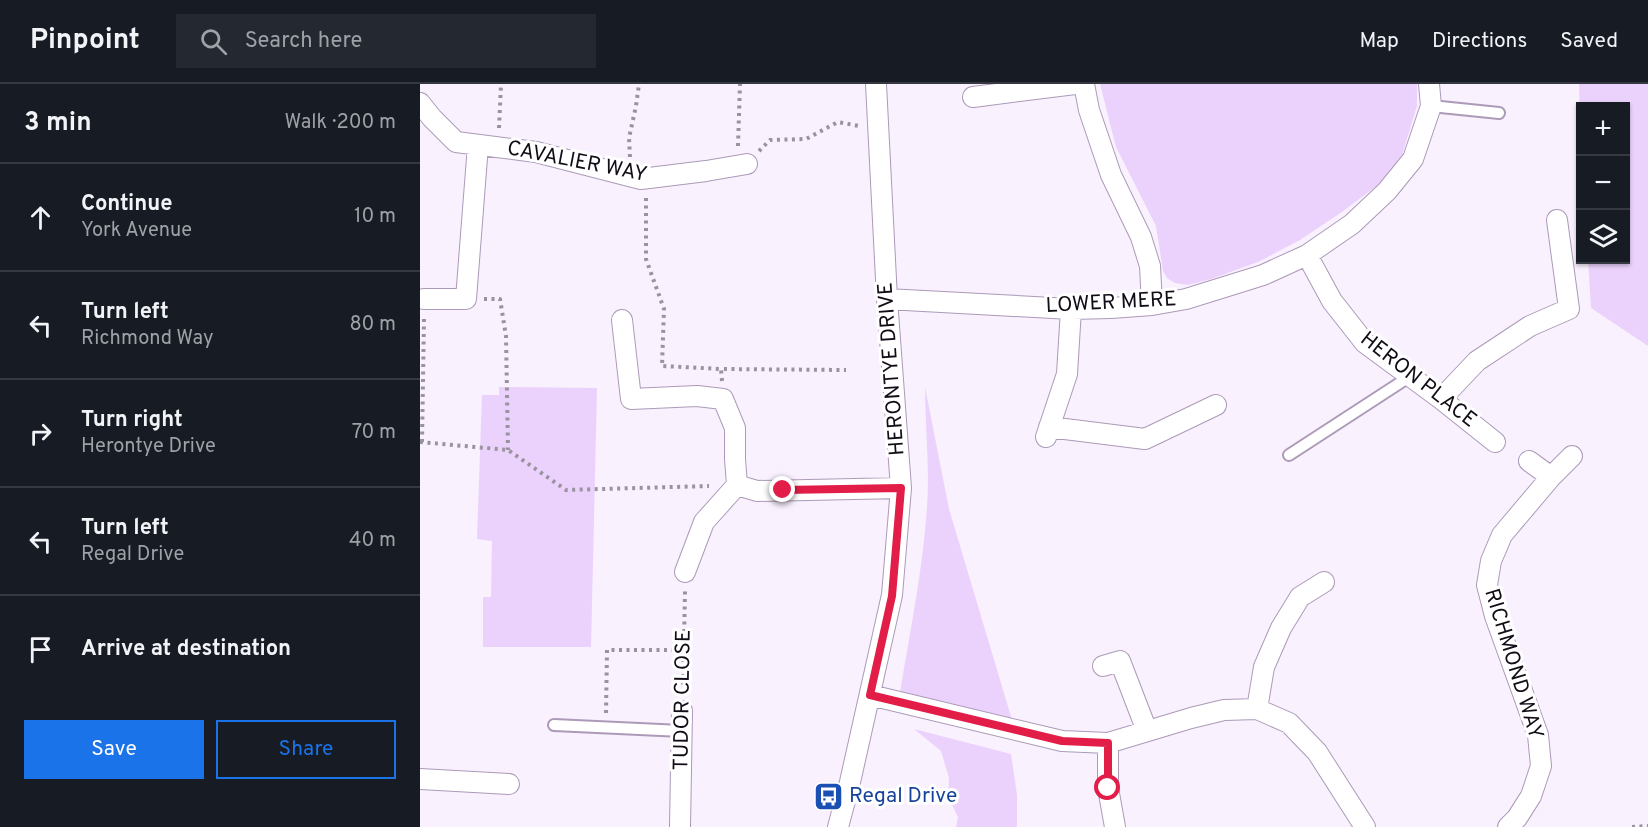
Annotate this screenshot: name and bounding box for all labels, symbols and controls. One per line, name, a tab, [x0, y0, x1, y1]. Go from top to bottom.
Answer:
search box	[176, 14, 596, 68]
text: Pinpoint	[30, 23, 140, 59]
icon: search	[197, 25, 230, 58]
text: Search here	[245, 28, 362, 55]
text: Map	[1359, 28, 1399, 55]
text: Directions	[1432, 28, 1527, 55]
text: Saved	[1560, 28, 1618, 55]
map controls	[1576, 102, 1630, 264]
button: +	[1576, 102, 1630, 156]
text: 3 min	[24, 107, 92, 140]
text: Walk · 200 m	[285, 110, 396, 136]
street label: CAVALIER WAY	[505, 135, 649, 189]
button: −	[1576, 156, 1630, 210]
text: Continue	[81, 191, 172, 218]
icon: ahead	[24, 201, 57, 234]
text: 10 m	[354, 204, 396, 230]
button: layers	[1576, 210, 1630, 264]
text: York Avenue	[81, 218, 192, 244]
street label: HERONTYE DRIVE	[872, 281, 912, 457]
street label: LOWER MERE	[1045, 286, 1177, 320]
text: Turn left	[81, 299, 169, 326]
icon: left	[24, 309, 57, 342]
text: 80 m	[350, 312, 396, 338]
text: Richmond Way	[81, 326, 214, 352]
street label: HERON PLACE	[1354, 326, 1482, 434]
text: Turn right	[81, 407, 183, 434]
icon: right	[24, 417, 57, 450]
text: 70 m	[352, 420, 396, 446]
text: Herontye Drive	[81, 434, 216, 460]
route end	[769, 476, 795, 502]
text: Turn left	[81, 515, 169, 542]
icon: left	[24, 525, 57, 558]
text: 40 m	[349, 528, 396, 554]
text: Regal Drive	[81, 542, 184, 568]
street label: RICHMOND WAY	[1477, 585, 1549, 743]
street label: TUDOR CLOSE	[668, 629, 698, 771]
icon: arrive	[24, 633, 57, 666]
text: Arrive at destination	[81, 636, 291, 663]
button: Save	[24, 720, 204, 779]
button: Share	[216, 720, 396, 779]
route start	[1094, 774, 1120, 800]
bus stop icon: Regal Drive	[812, 780, 844, 812]
place label: Regal Drive	[849, 783, 957, 810]

